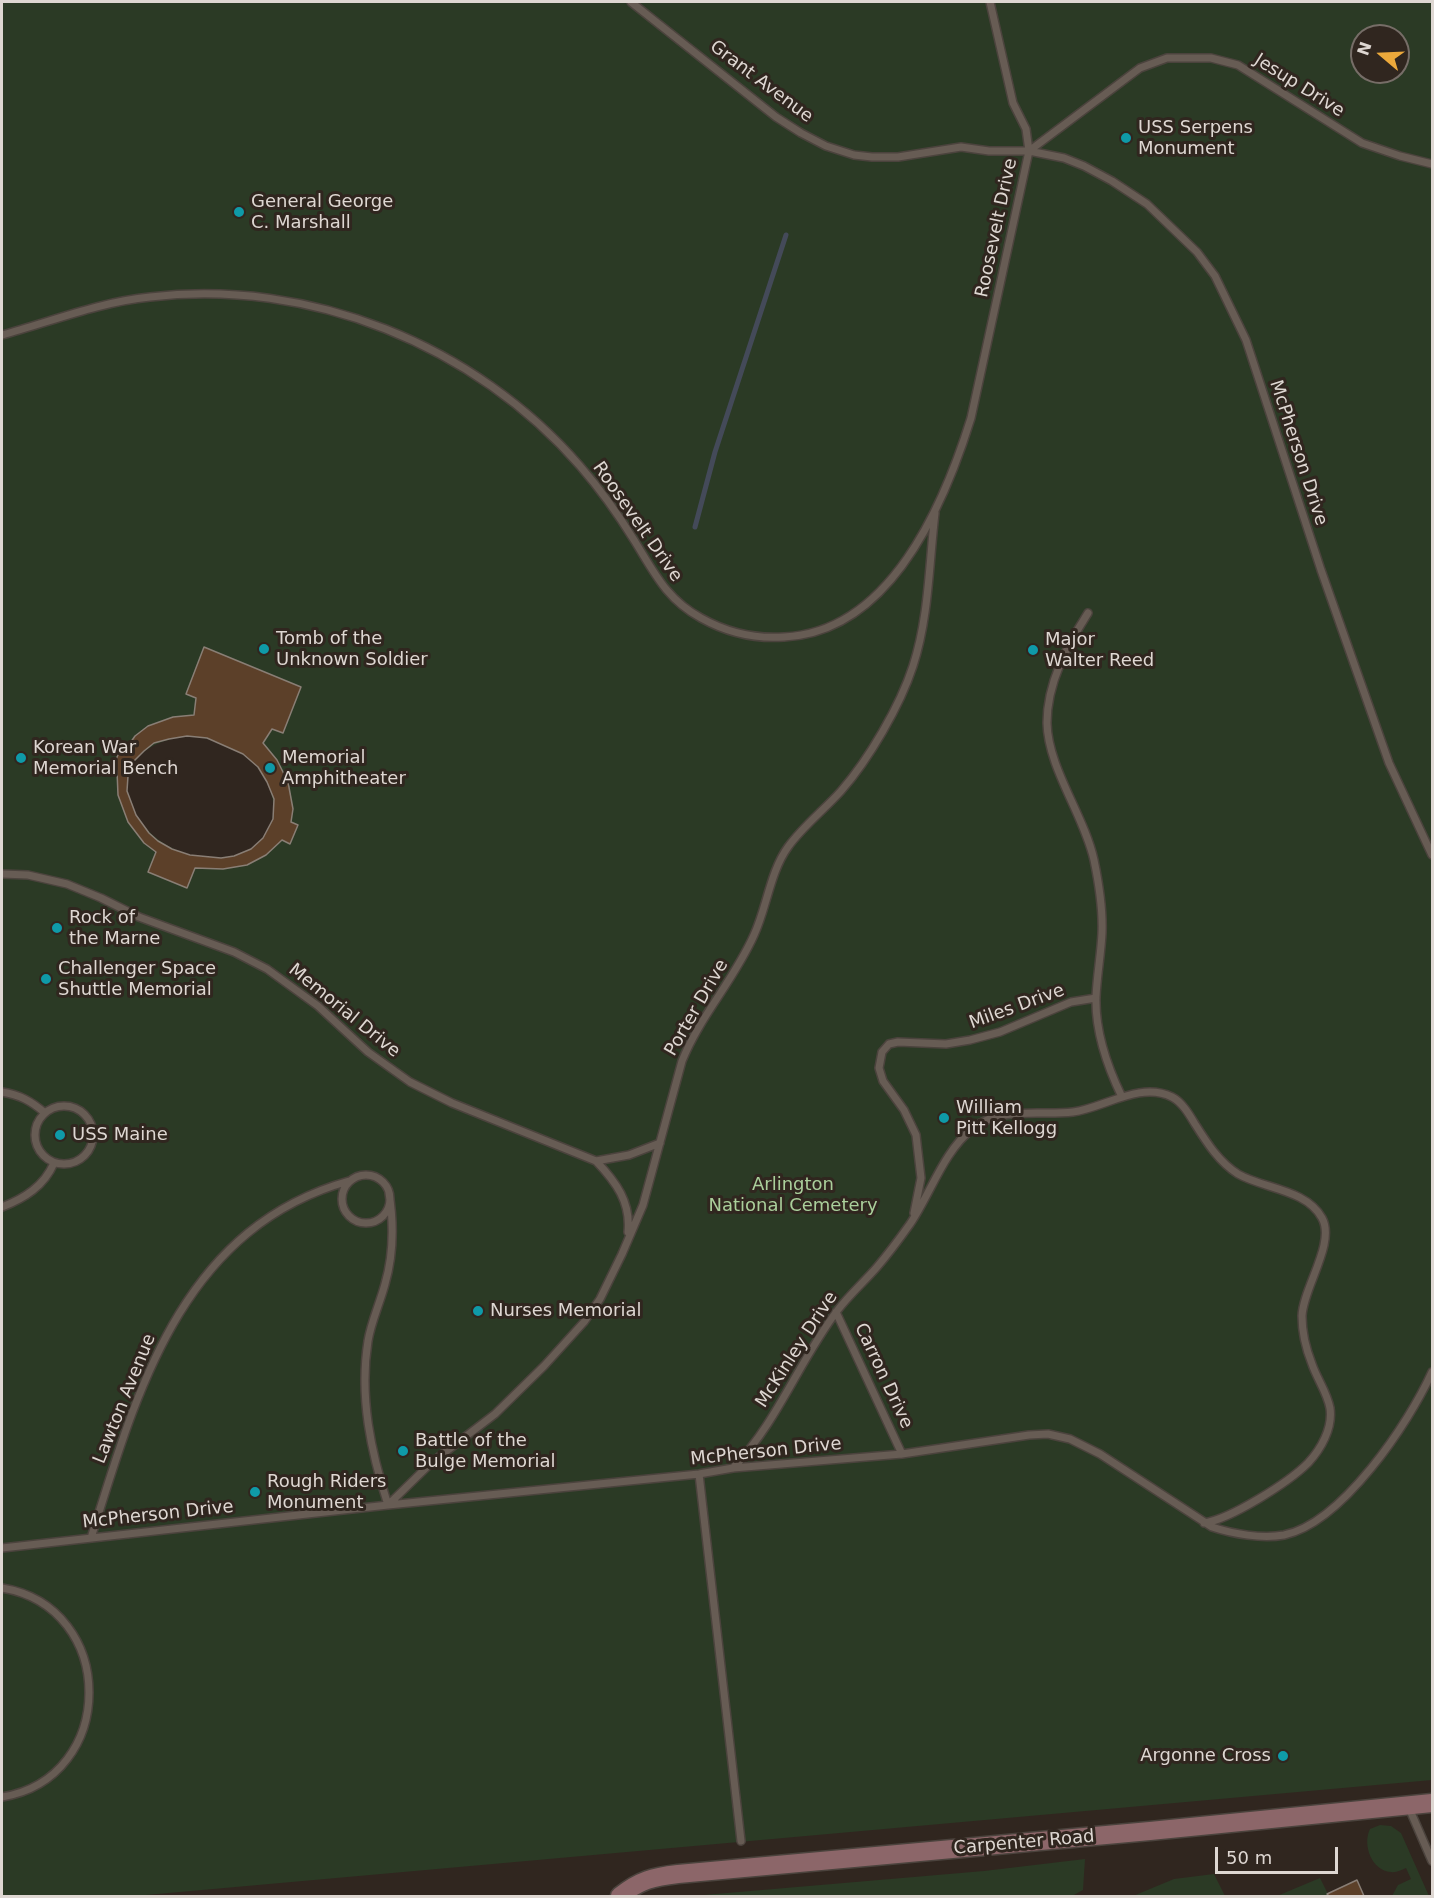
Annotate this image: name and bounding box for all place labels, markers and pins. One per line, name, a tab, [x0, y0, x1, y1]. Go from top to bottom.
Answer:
place label: USS Serpens Monument	[1138, 117, 1253, 160]
marker: USS Serpens Monument	[1119, 131, 1133, 145]
place label: General George C. Marshall	[251, 191, 393, 234]
marker: General George C. Marshall	[232, 205, 246, 219]
place label: Tomb of the Unknown Soldier	[276, 628, 428, 670]
place label: Major Walter Reed	[1045, 629, 1154, 672]
marker: Tomb of the Unknown Soldier	[257, 642, 271, 656]
marker: Major Walter Reed	[1026, 643, 1040, 657]
place label: Korean War Memorial Bench	[33, 737, 178, 780]
place label: Memorial Amphitheater	[282, 747, 406, 789]
marker: Korean War Memorial Bench	[14, 751, 28, 765]
marker: Memorial Amphitheater	[263, 761, 277, 775]
place label: Rock of the Marne	[69, 907, 160, 950]
marker: Rock of the Marne	[50, 921, 64, 935]
place label: Challenger Space Shuttle Memorial	[58, 958, 216, 1000]
marker: Challenger Space Shuttle Memorial	[39, 972, 53, 986]
place label: William Pitt Kellogg	[956, 1097, 1057, 1140]
marker: William Pitt Kellogg	[937, 1111, 951, 1125]
place label: USS Maine	[72, 1124, 168, 1146]
marker: USS Maine	[53, 1128, 67, 1142]
place label: Nurses Memorial	[490, 1300, 641, 1322]
marker: Nurses Memorial	[471, 1304, 485, 1318]
place label: Battle of the Bulge Memorial	[415, 1430, 556, 1472]
marker: Battle of the Bulge Memorial	[396, 1444, 410, 1458]
place label: Rough Riders Monument	[267, 1471, 386, 1514]
marker: Rough Riders Monument	[248, 1485, 262, 1499]
place label: Argonne Cross	[1140, 1745, 1271, 1767]
marker: Argonne Cross	[1276, 1749, 1290, 1763]

